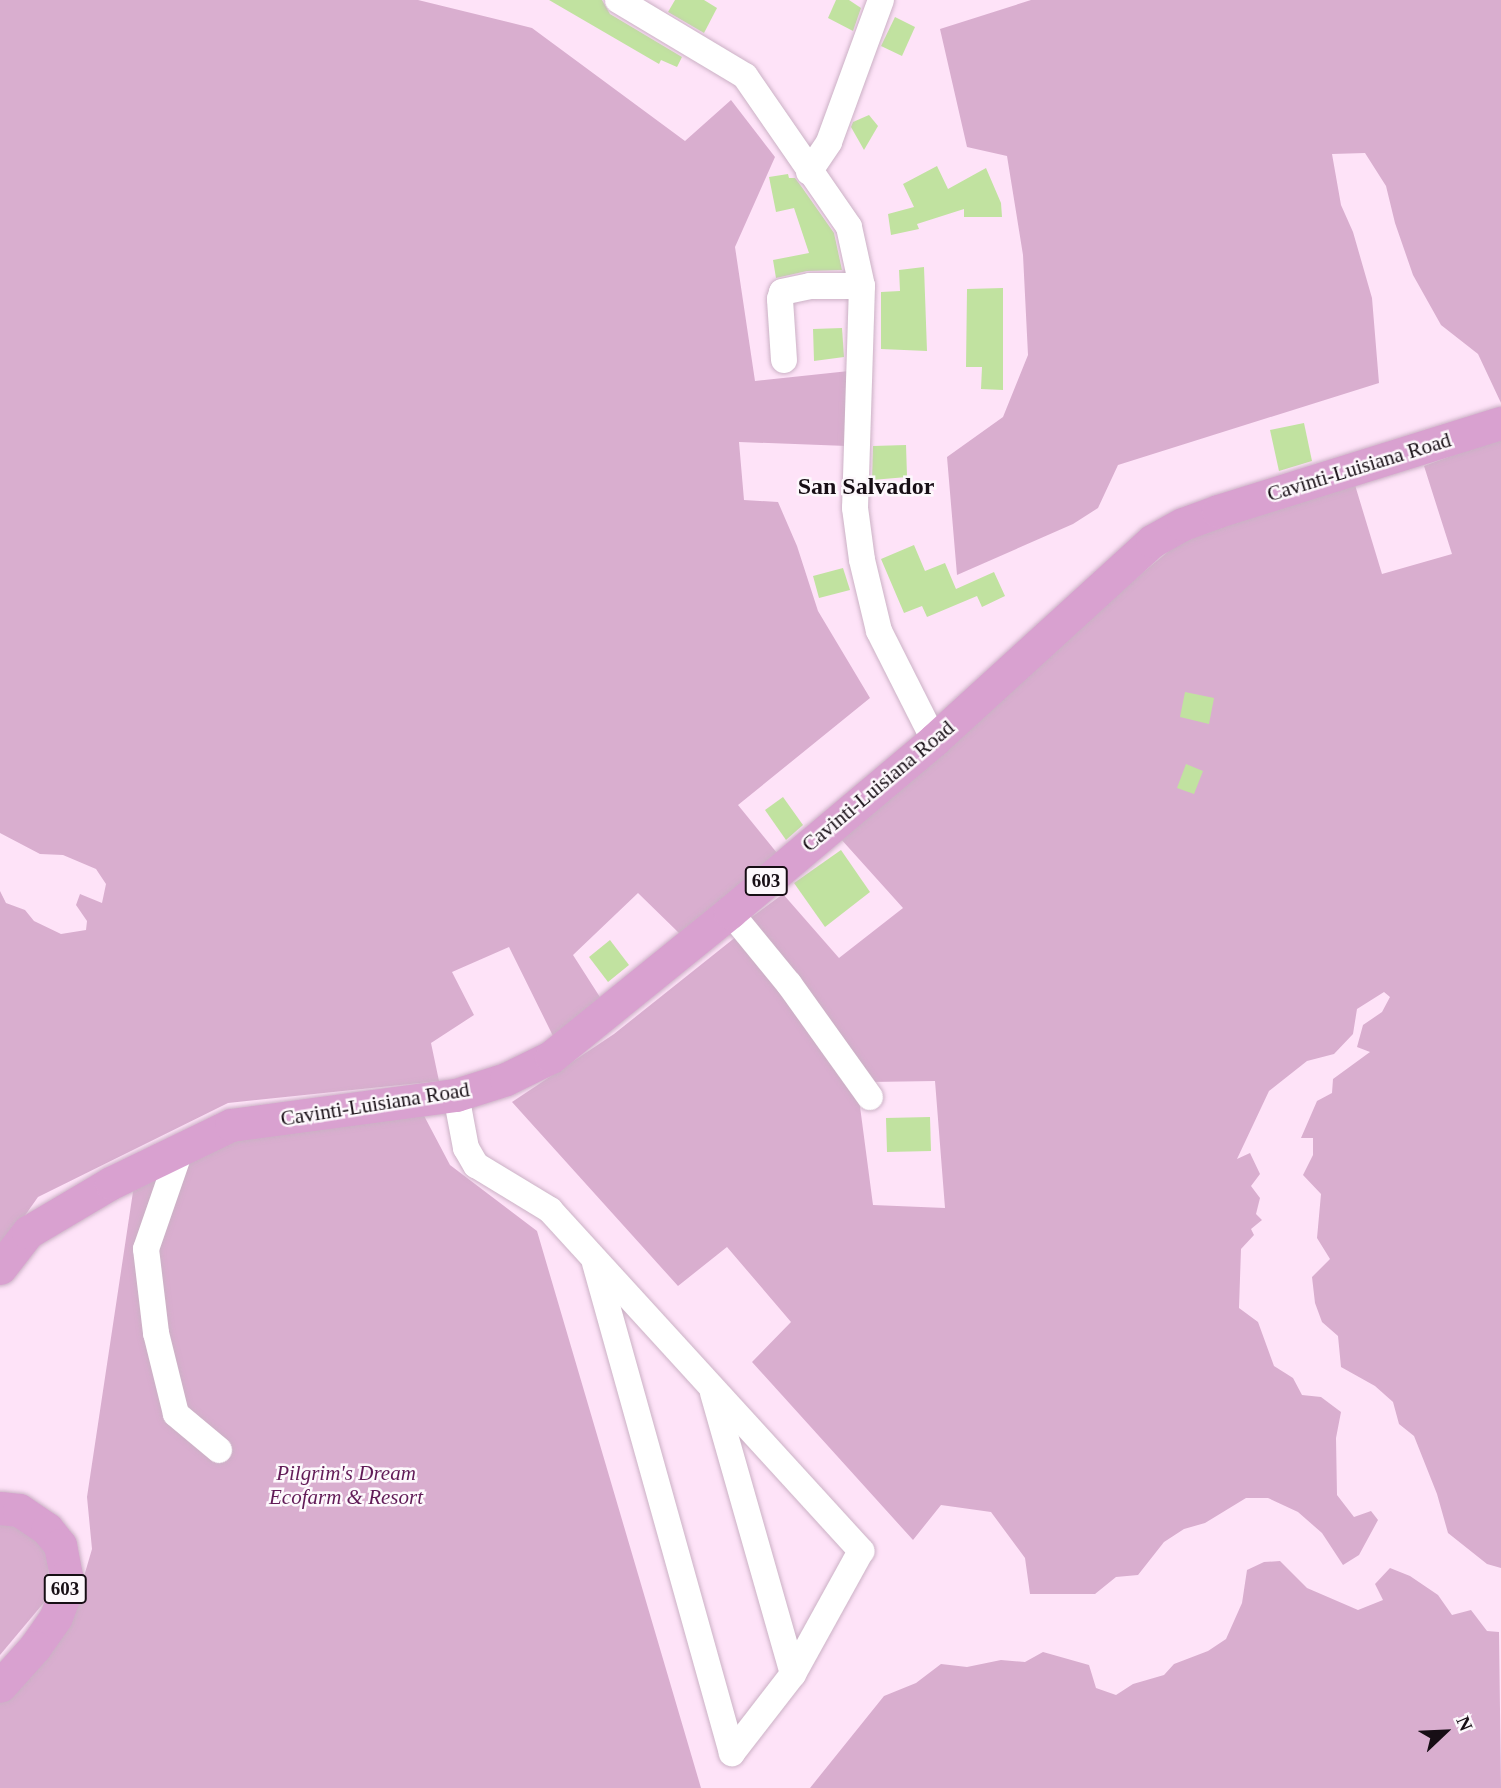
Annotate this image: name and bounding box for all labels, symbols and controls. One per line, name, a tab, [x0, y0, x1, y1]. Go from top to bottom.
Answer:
street label: Cavinti-Luisiana Road	[1264, 427, 1454, 507]
district label: San Salvador	[798, 473, 934, 501]
street label: Cavinti-Luisiana Road	[797, 715, 959, 857]
road number: 603	[743, 866, 789, 897]
street label: Cavinti-Luisiana Road	[279, 1077, 471, 1131]
park label: Pilgrim's Dream Ecofarm & Resort	[269, 1460, 423, 1510]
road number: 603	[42, 1574, 88, 1604]
north arrow	[1410, 1697, 1480, 1767]
text: N	[1452, 1713, 1477, 1734]

